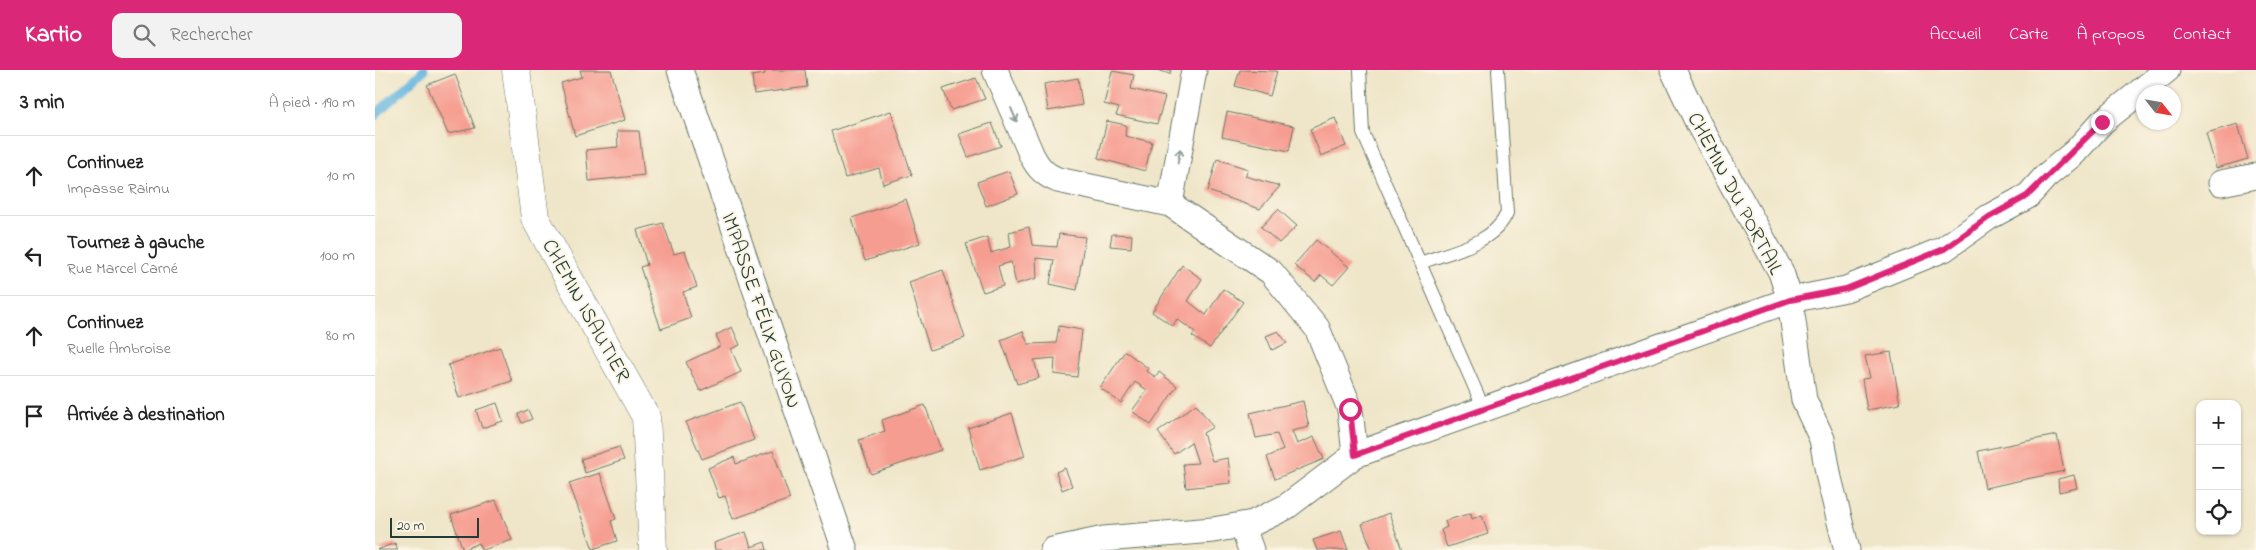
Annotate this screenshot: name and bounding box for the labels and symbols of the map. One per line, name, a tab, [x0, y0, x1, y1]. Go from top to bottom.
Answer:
north arrow	[2136, 85, 2181, 130]
one-way arrow	[1010, 107, 1019, 122]
street label: CHEMIN DU PORTAIL	[1679, 107, 1790, 281]
route end	[2091, 111, 2114, 134]
one-way arrow	[1174, 148, 1184, 164]
street label: IMPASSE FÉLIX GUYON	[712, 209, 808, 413]
street label: CHEMIN ISAUTIER	[533, 234, 637, 388]
route start	[1339, 398, 1362, 421]
scale bar	[390, 515, 479, 538]

